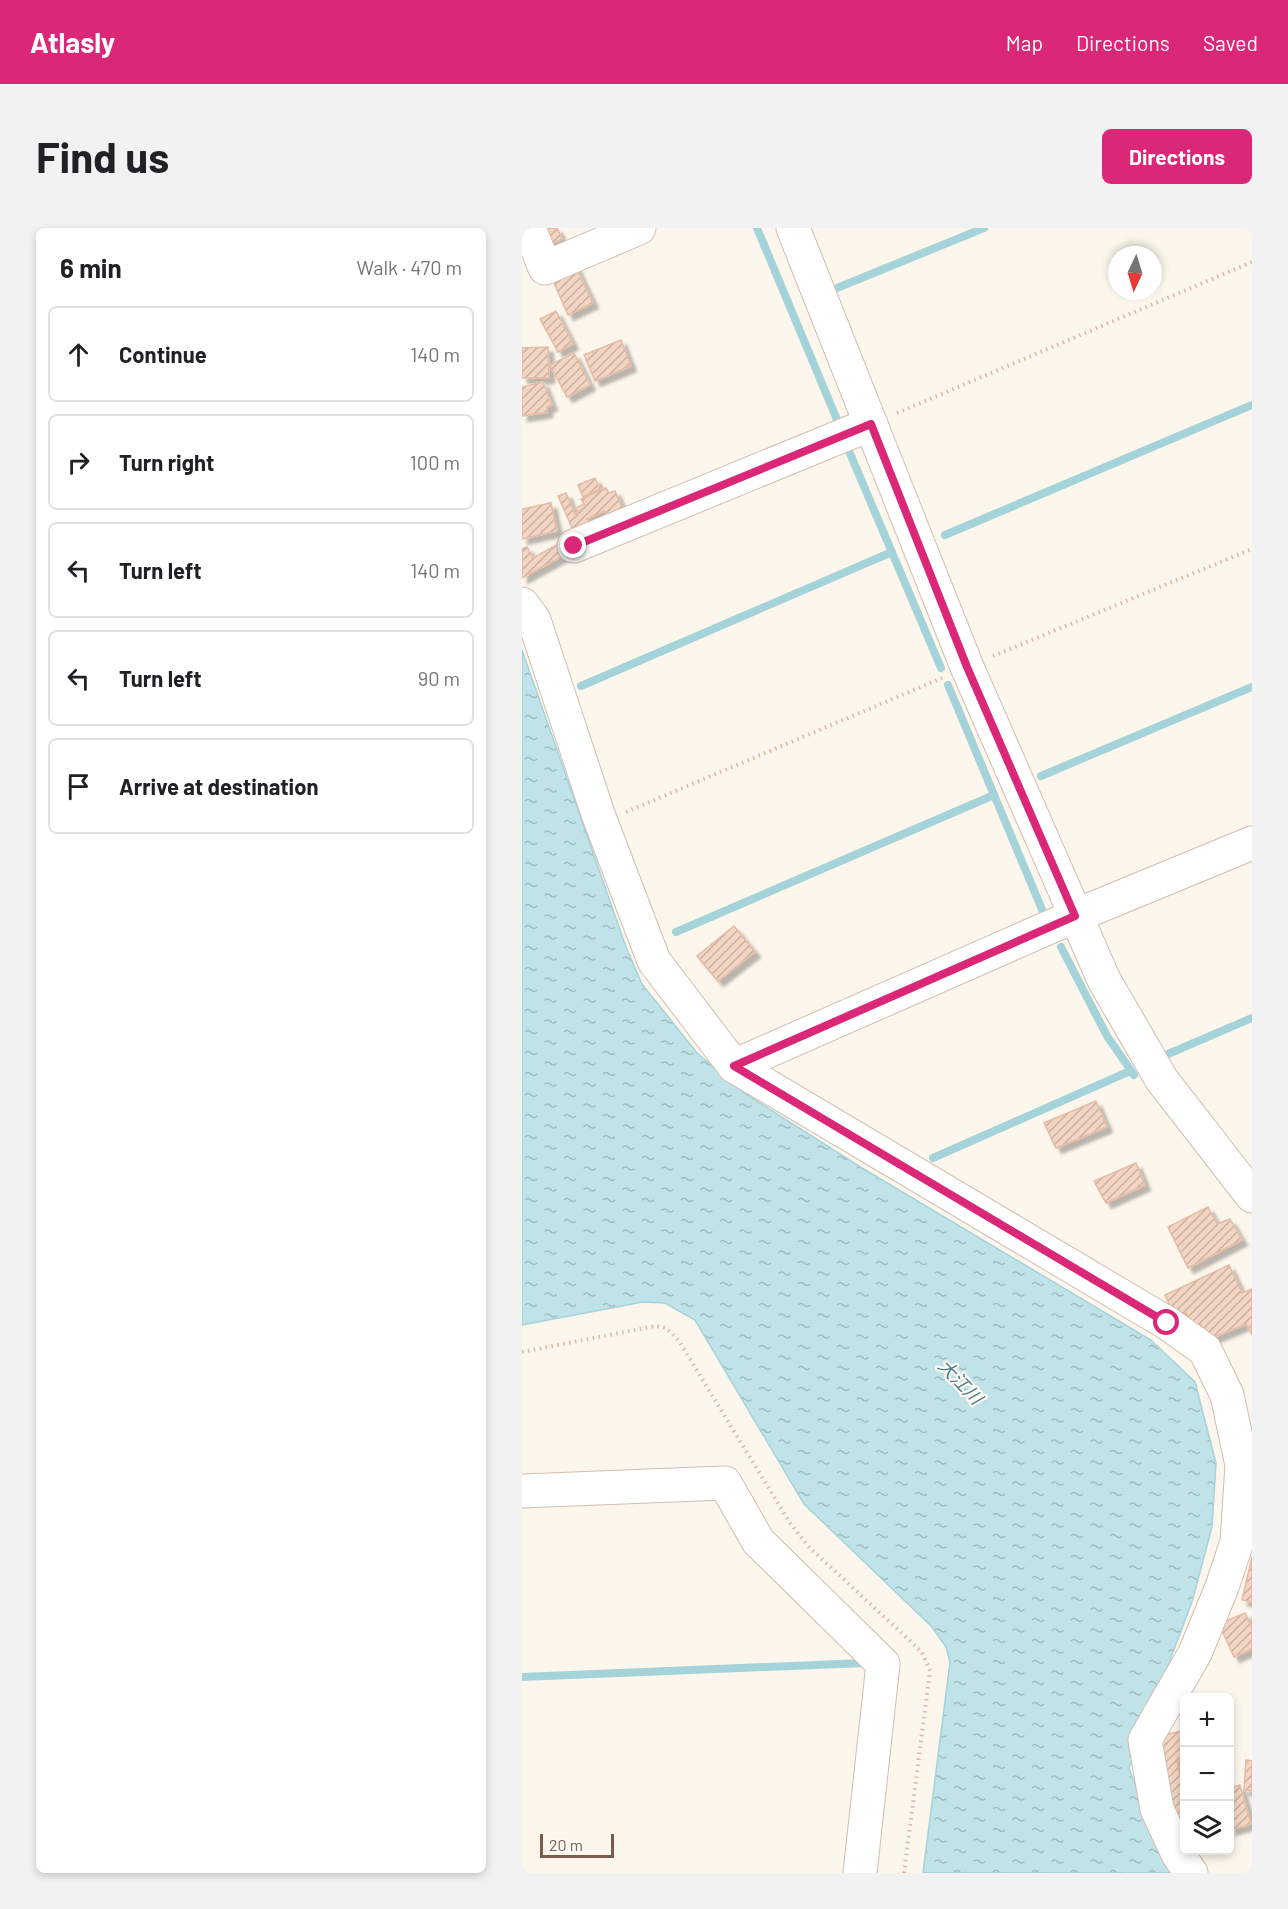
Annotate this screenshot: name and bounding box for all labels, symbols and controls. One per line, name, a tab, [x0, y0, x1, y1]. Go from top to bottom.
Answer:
text: Atlasly	[30, 25, 115, 59]
text: Map	[1006, 30, 1043, 55]
text: Directions	[1076, 30, 1170, 55]
text: Saved	[1203, 30, 1258, 55]
button: Directions	[1102, 129, 1252, 184]
text: Find us	[36, 131, 169, 181]
north arrow	[1108, 246, 1162, 300]
text: 6 min	[60, 252, 122, 283]
text: Walk · 470 m	[357, 255, 462, 279]
icon: ahead	[62, 338, 95, 371]
text: Continue	[119, 341, 207, 367]
text: 140 m	[410, 342, 460, 366]
icon: right	[62, 446, 95, 479]
text: Turn right	[119, 449, 214, 475]
text: 100 m	[410, 450, 460, 474]
route end	[560, 532, 586, 558]
icon: left	[62, 554, 95, 587]
text: Turn left	[119, 557, 202, 583]
text: 140 m	[410, 558, 460, 582]
icon: left	[62, 662, 95, 695]
text: Turn left	[119, 665, 202, 691]
text: 90 m	[418, 666, 460, 690]
icon: arrive	[62, 770, 95, 803]
text: Arrive at destination	[119, 773, 318, 799]
route start	[1153, 1309, 1179, 1335]
water label: 大江川	[934, 1354, 989, 1410]
map controls	[1180, 1693, 1234, 1855]
button: +	[1180, 1693, 1234, 1747]
button: −	[1180, 1747, 1234, 1801]
button: layers	[1180, 1801, 1234, 1855]
scale bar	[540, 1831, 614, 1858]
text: 20 m	[549, 1835, 583, 1854]

